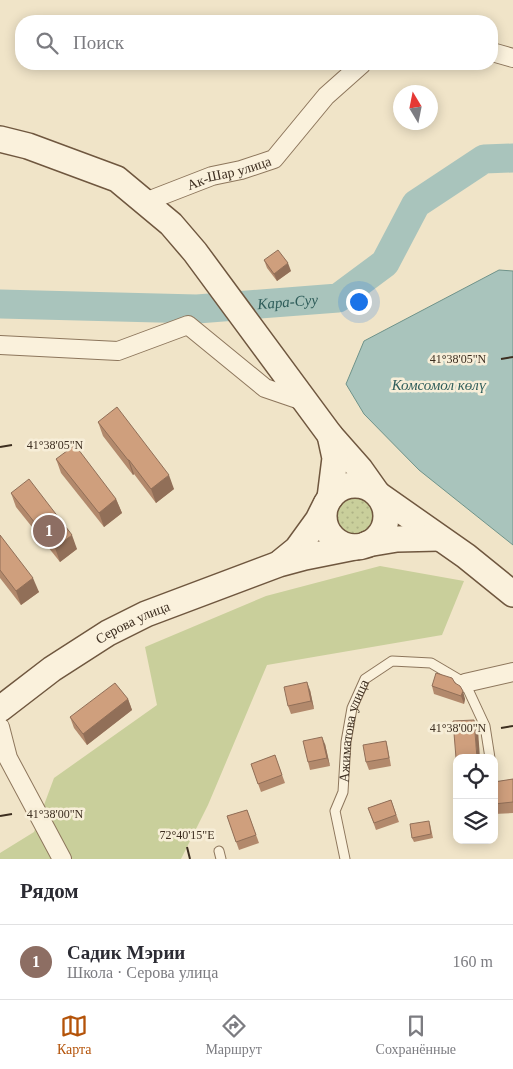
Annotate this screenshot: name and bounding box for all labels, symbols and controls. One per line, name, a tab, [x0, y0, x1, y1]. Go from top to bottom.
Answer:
search box	[15, 15, 498, 70]
icon: search	[33, 29, 61, 57]
text: Поиск	[73, 32, 124, 53]
north arrow	[393, 85, 438, 130]
street label: Ак-Шар улица	[185, 153, 274, 193]
your location	[346, 289, 372, 315]
water label: Кара-Суу	[256, 292, 319, 312]
text: 41°38'05"N	[430, 352, 487, 366]
water label: Комсомол көлү	[391, 377, 487, 393]
text: 41°38'05"N	[27, 438, 84, 452]
pin: 1	[33, 512, 65, 550]
street label: Серова улица	[93, 598, 172, 647]
street label: Ажиматова улица	[336, 676, 372, 783]
text: 41°38'00"N	[430, 721, 487, 735]
map controls	[453, 754, 498, 844]
button: locate	[453, 754, 498, 799]
button: layers	[453, 799, 498, 844]
text: 41°38'00"N	[27, 807, 84, 821]
text: 72°40'15"E	[159, 828, 215, 842]
text: Рядом	[20, 879, 79, 903]
text: Садик Мэрии	[67, 942, 185, 963]
text: 1	[32, 953, 40, 970]
text: 160 m	[453, 953, 493, 970]
text: Школа · Серова улица	[67, 964, 218, 981]
tab: Карта	[57, 1012, 92, 1058]
tab: Маршрут	[205, 1012, 262, 1058]
tab: Сохранённые	[376, 1012, 456, 1058]

